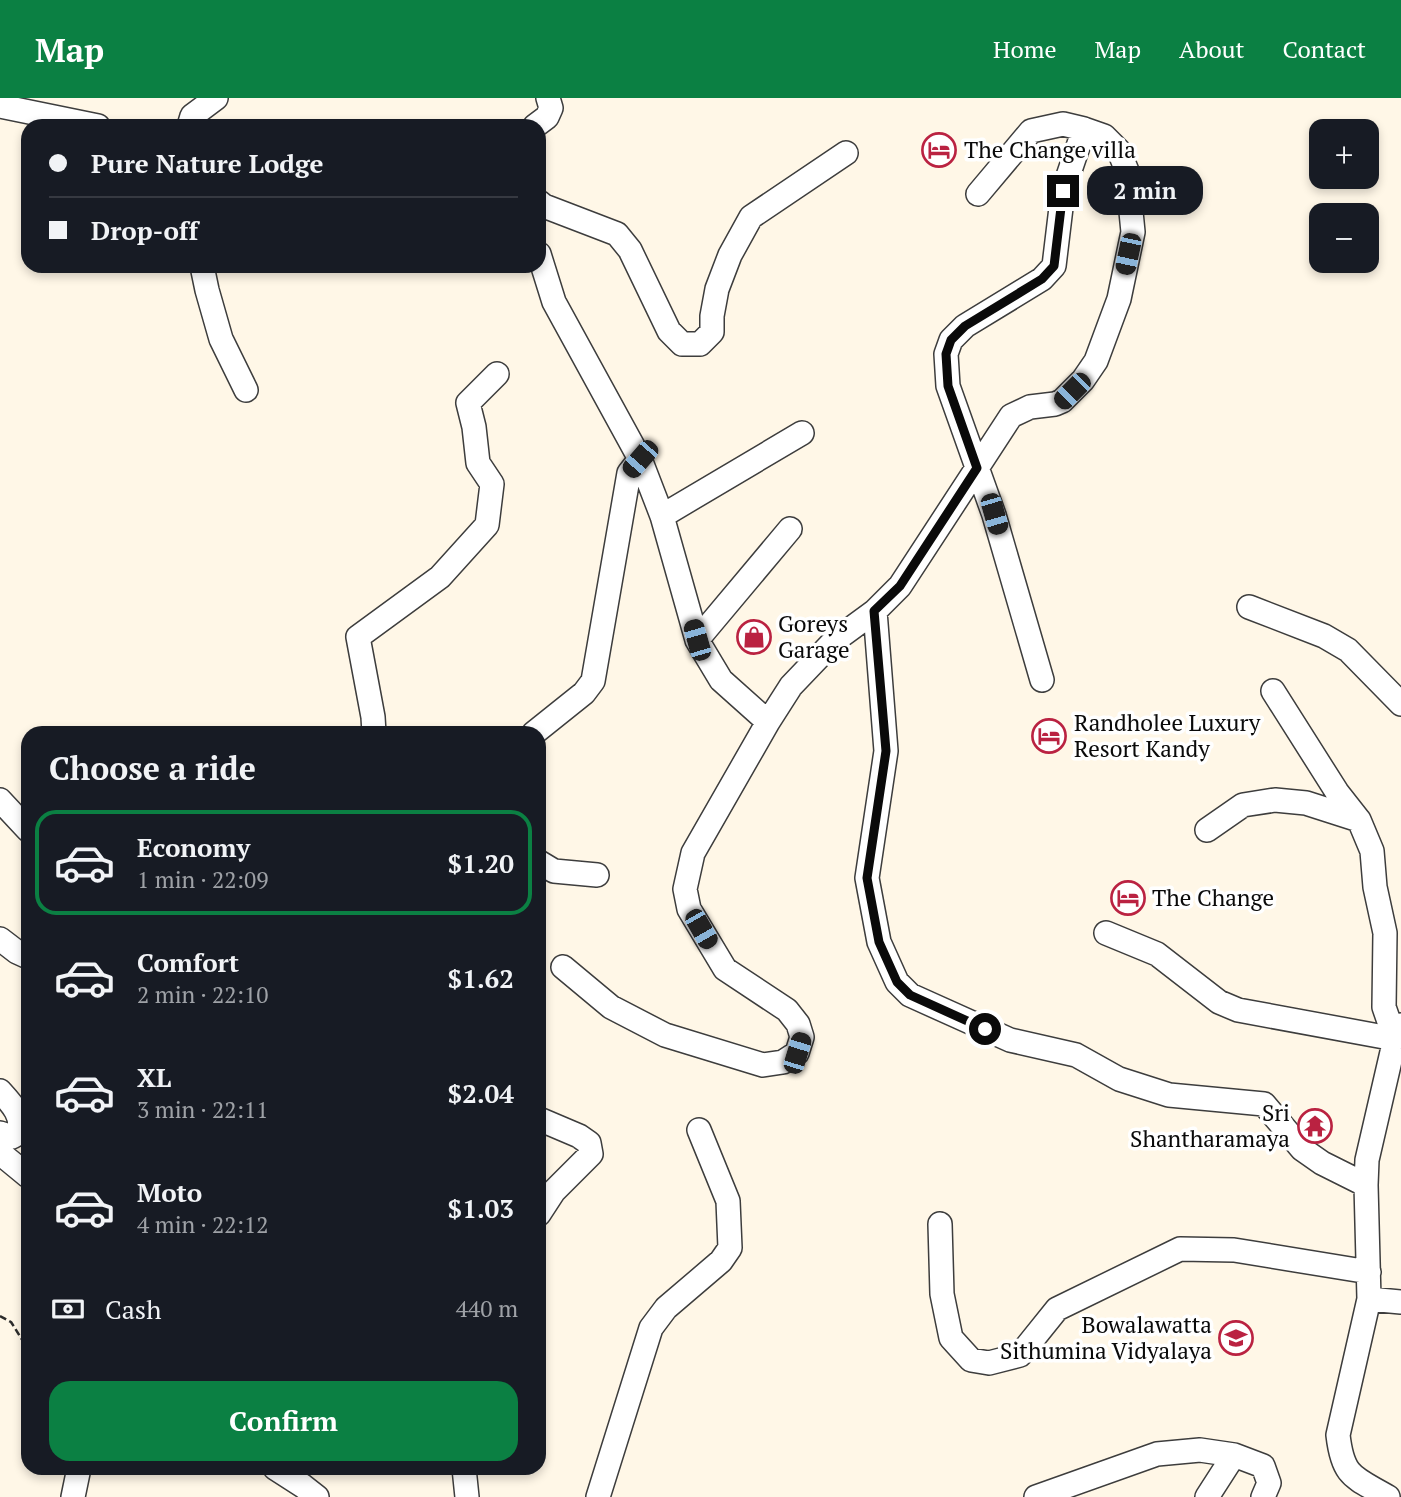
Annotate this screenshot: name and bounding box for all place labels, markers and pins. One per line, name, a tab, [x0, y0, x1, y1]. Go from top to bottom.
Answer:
hotel icon: The Change villa	[920, 131, 958, 169]
place label: The Change villa	[964, 134, 1136, 165]
place label: Goreys Garage	[778, 608, 850, 665]
shop icon: Goreys Garage	[735, 618, 773, 656]
place label: Randholee Luxury Resort Kandy	[1074, 707, 1261, 764]
hotel icon: Randholee Luxury Resort Kandy	[1030, 717, 1068, 755]
hotel icon: The Change	[1109, 879, 1147, 917]
place label: The Change	[1152, 882, 1274, 913]
place label: Sri Shantharamaya	[1130, 1097, 1290, 1154]
temple icon: Sri Shantharamaya	[1296, 1107, 1334, 1145]
place label: Bowalawatta Sithumina Vidyalaya	[1000, 1309, 1212, 1366]
school or university icon: Bowalawatta Sithumina Vidyalaya	[1217, 1319, 1255, 1357]

